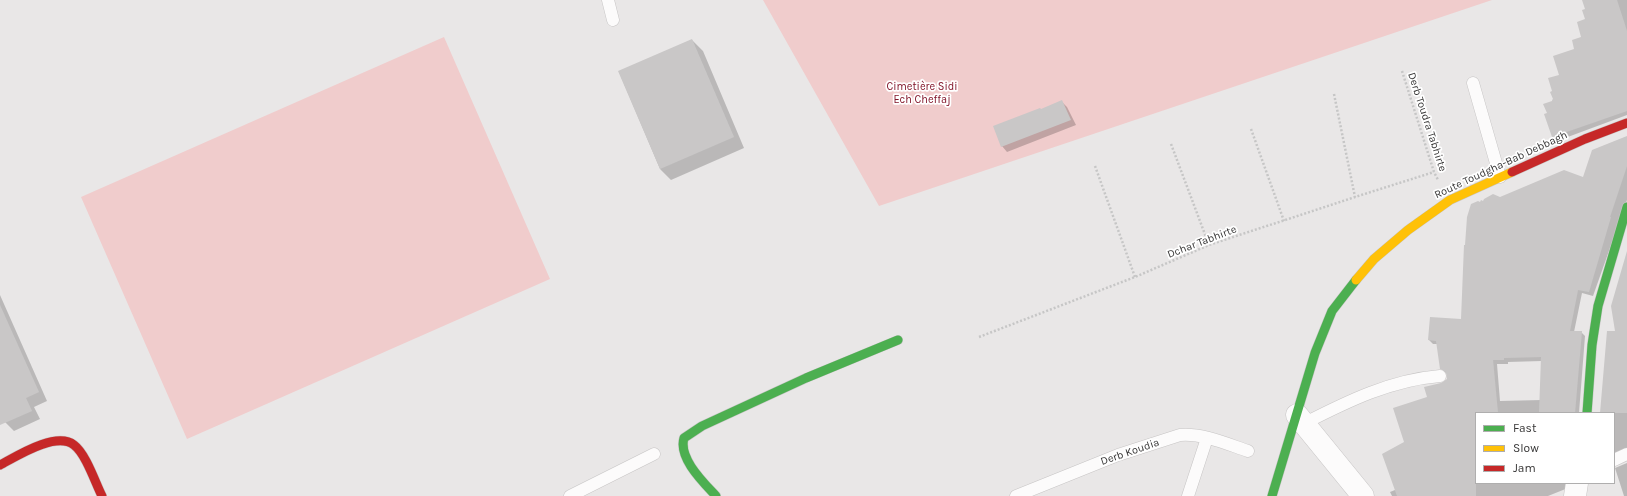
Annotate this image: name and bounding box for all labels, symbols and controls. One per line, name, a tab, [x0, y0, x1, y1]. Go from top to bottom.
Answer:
street label: Derb Toudra Tabhirte	[1405, 71, 1449, 173]
park label: Cimetière Sidi Ech Cheffaj	[887, 80, 957, 106]
street label: Route Toudgha-Bab Debbagh	[1432, 128, 1570, 202]
street label: Dchar Tabhirte	[1166, 223, 1238, 261]
legend	[1475, 412, 1615, 484]
text: Fast	[1513, 421, 1536, 435]
street label: Derb Koudia	[1099, 436, 1161, 468]
text: Slow	[1513, 441, 1539, 455]
text: Jam	[1513, 461, 1536, 475]

